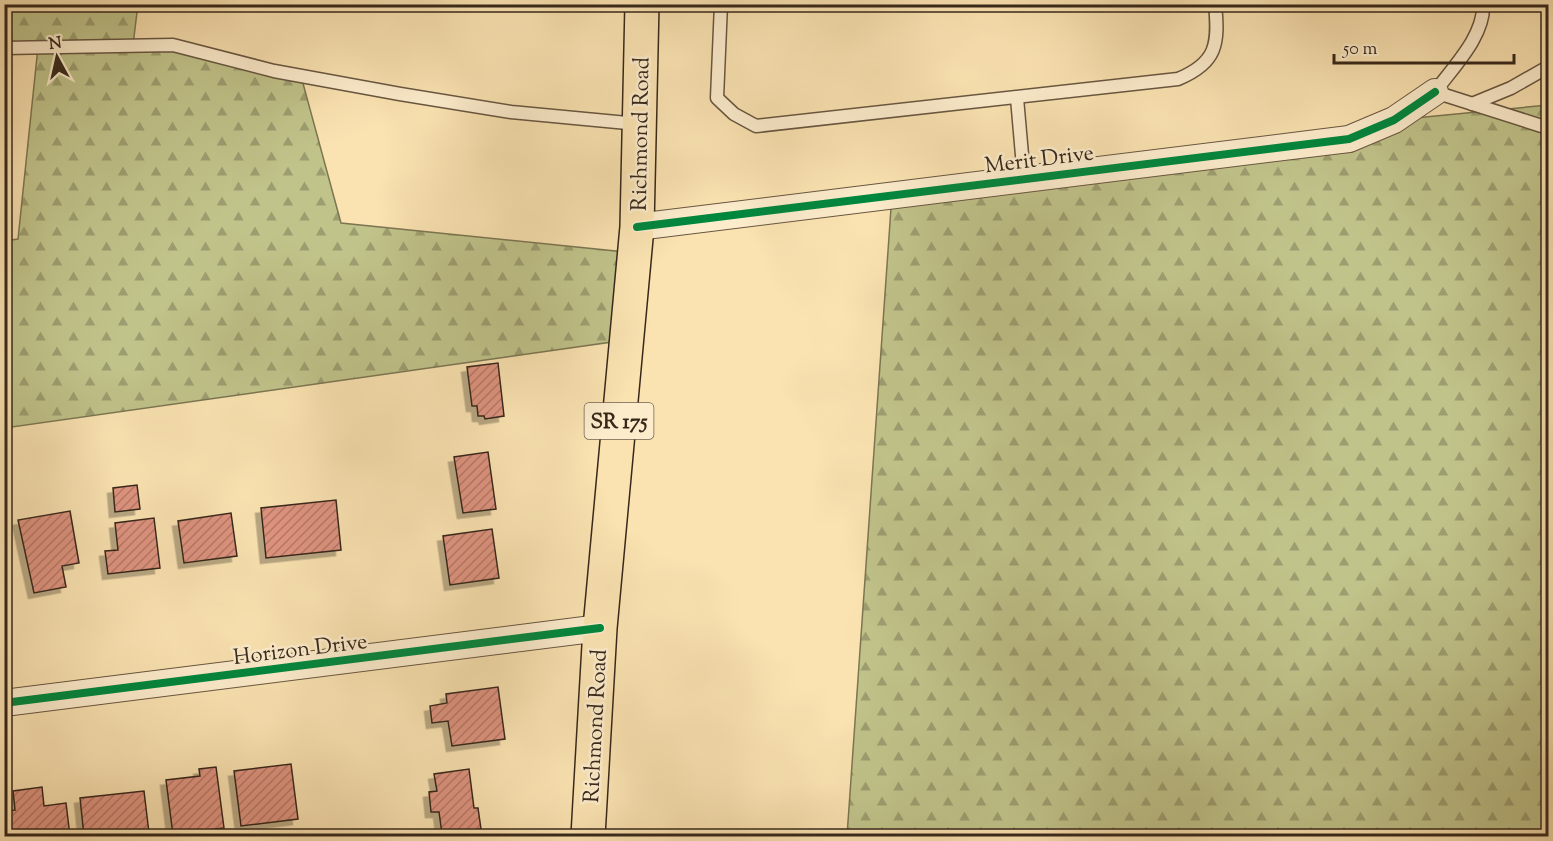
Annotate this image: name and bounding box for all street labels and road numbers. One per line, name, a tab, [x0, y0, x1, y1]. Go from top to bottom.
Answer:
street label: Richmond Road	[625, 57, 659, 211]
street label: Merit Drive	[983, 138, 1096, 184]
road number: SR 175	[584, 403, 654, 439]
street label: Horizon Drive	[231, 627, 369, 675]
street label: Richmond Road	[577, 648, 617, 804]

